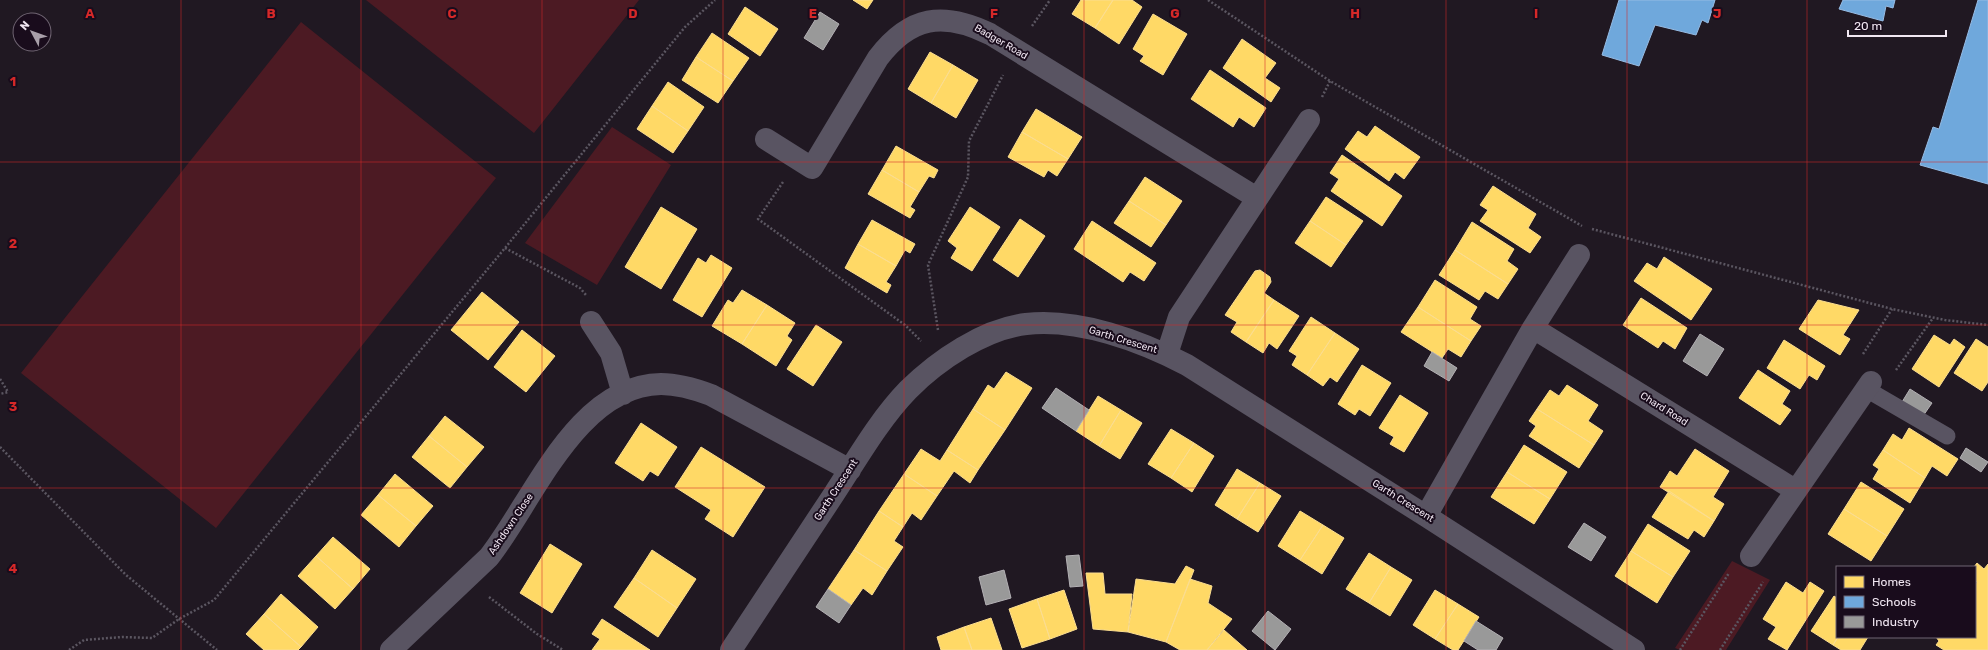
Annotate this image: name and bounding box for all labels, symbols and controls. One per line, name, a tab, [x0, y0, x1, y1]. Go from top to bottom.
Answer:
text: A	[85, 6, 95, 21]
text: B	[266, 6, 276, 21]
text: C	[447, 6, 457, 21]
text: D	[628, 6, 638, 21]
text: E	[809, 6, 817, 21]
text: F	[990, 6, 998, 21]
text: G	[1170, 6, 1180, 21]
text: H	[1350, 6, 1360, 21]
text: I	[1534, 6, 1538, 21]
text: J	[1713, 6, 1721, 21]
north arrow	[12, 12, 52, 52]
scale bar	[1848, 12, 1946, 38]
text: N	[17, 18, 32, 33]
text: 20 m	[1854, 19, 1882, 33]
street label: Badger Road	[972, 22, 1030, 62]
text: 1	[10, 74, 16, 89]
text: 2	[9, 236, 17, 251]
street label: Garth Crescent	[1087, 324, 1159, 356]
street label: Chard Road	[1638, 390, 1690, 428]
text: 3	[9, 399, 18, 414]
street label: Garth Crescent	[812, 457, 860, 523]
street label: Garth Crescent	[1370, 477, 1436, 525]
street label: Ashdown Close	[486, 491, 536, 557]
text: 4	[9, 561, 18, 576]
legend	[1836, 566, 1976, 638]
text: Homes	[1872, 575, 1911, 589]
text: Schools	[1872, 595, 1916, 609]
text: Industry	[1872, 615, 1919, 629]

